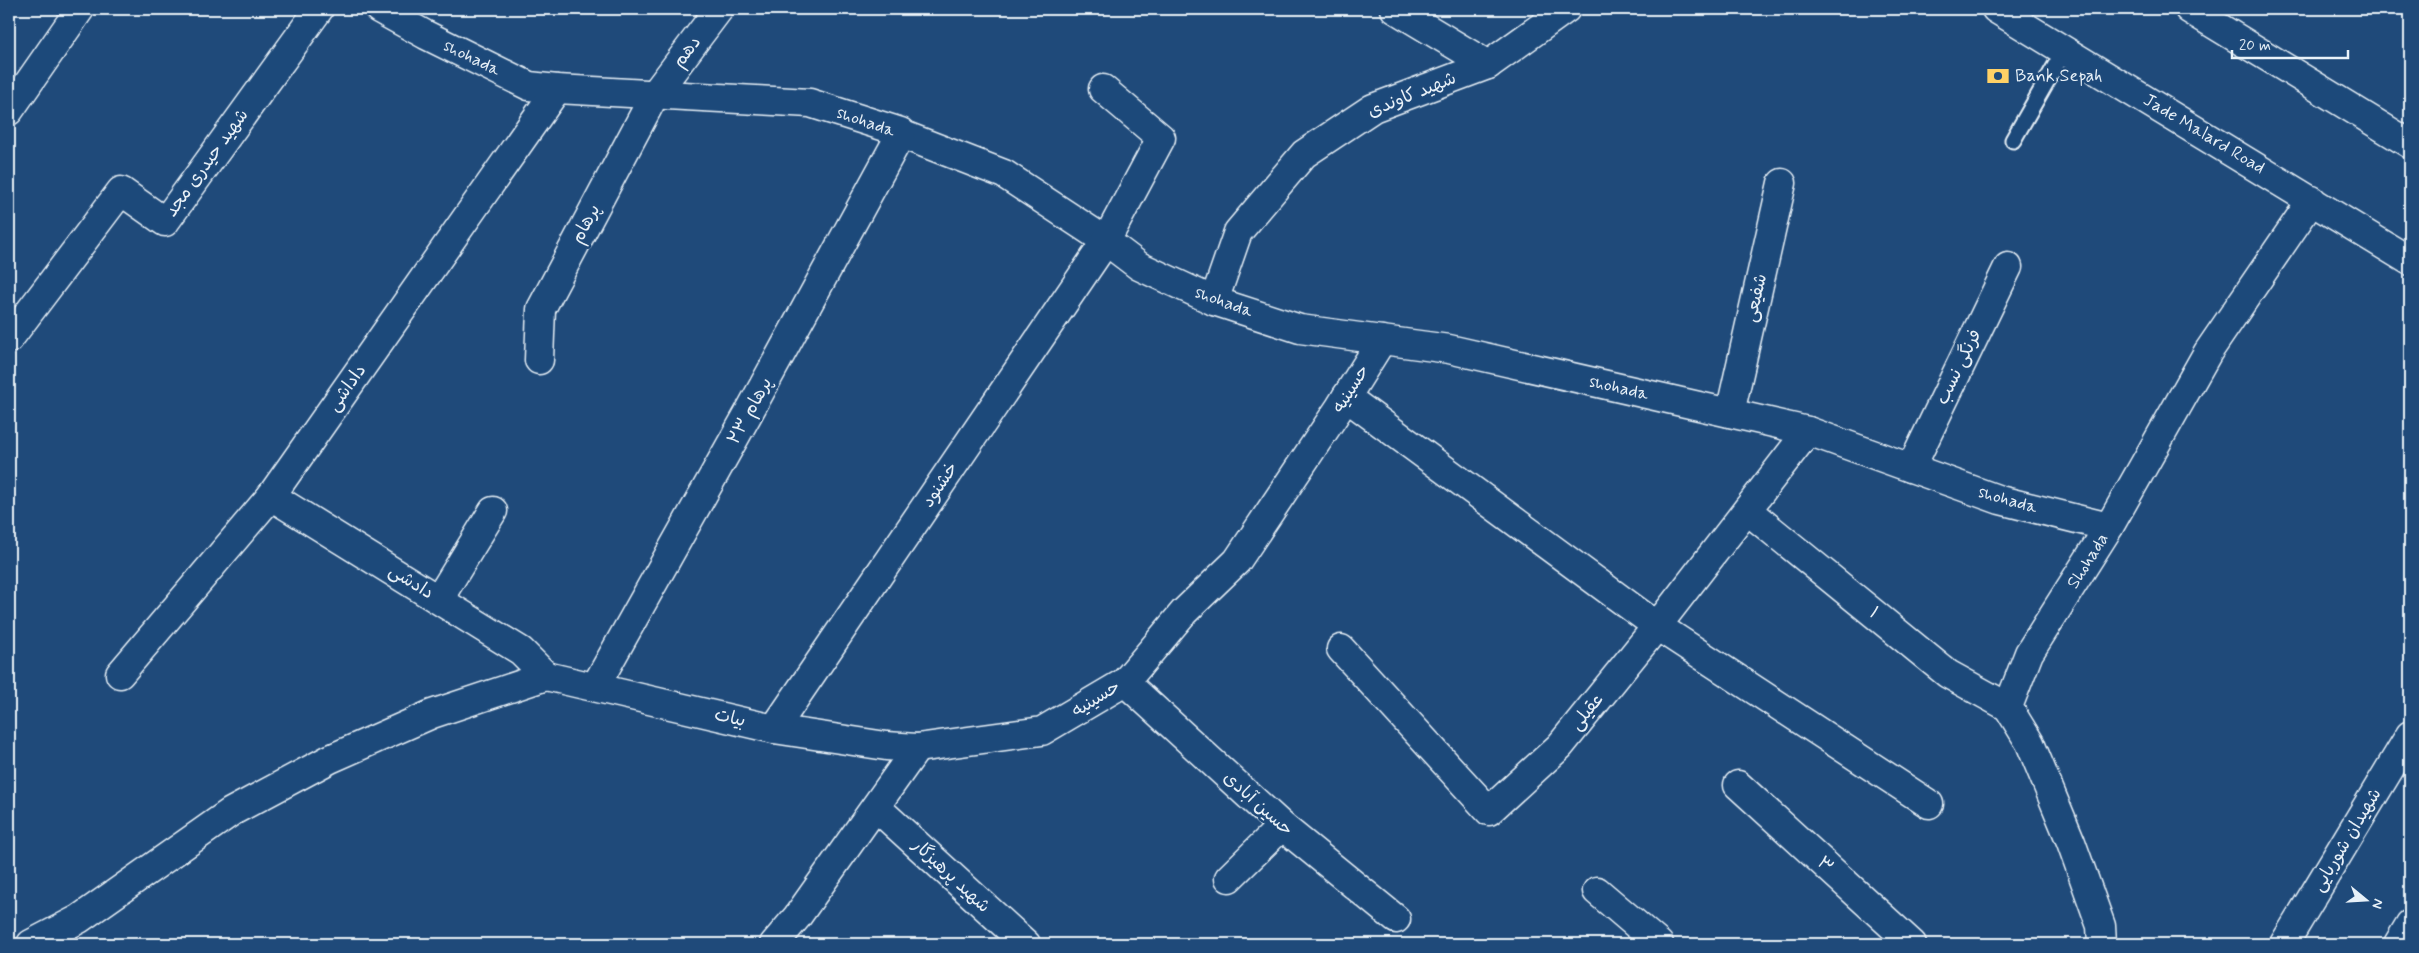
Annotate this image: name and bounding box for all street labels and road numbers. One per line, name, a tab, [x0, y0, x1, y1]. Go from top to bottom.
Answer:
street label: دهم	[667, 31, 708, 73]
street label: shohada	[440, 34, 504, 82]
street label: شهید کاوندی	[1364, 66, 1460, 124]
street label: Jade Malard Road	[2139, 88, 2269, 180]
street label: shohada	[834, 101, 898, 143]
street label: شهید حیدری مجد	[160, 104, 254, 222]
street label: پرهام	[566, 200, 607, 248]
street label: شفیعی	[1739, 271, 1773, 325]
street label: shohada	[1192, 280, 1256, 324]
street label: فرنگی نسب	[1930, 325, 1988, 409]
street label: داداشی	[322, 360, 372, 416]
street label: حسینیه	[1327, 360, 1375, 418]
street label: shohada	[1587, 370, 1651, 406]
street label: پرهام ۲۳	[722, 373, 779, 449]
street label: خشنود	[916, 458, 964, 512]
street label: shohada	[1976, 480, 2040, 520]
street label: Shohada	[2061, 528, 2115, 594]
street label: دادشی	[384, 559, 438, 605]
street label: ۱	[1864, 602, 1884, 624]
street label: حسینیه	[1067, 675, 1125, 723]
street label: عقیلی	[1565, 688, 1609, 736]
street label: بیات	[712, 703, 748, 733]
street label: حسین آبادی	[1218, 766, 1298, 842]
street label: شهیدان شوربایی	[2307, 784, 2387, 896]
street label: شهید پرهیزگار	[906, 833, 995, 918]
street label: ۳	[1811, 851, 1839, 879]

